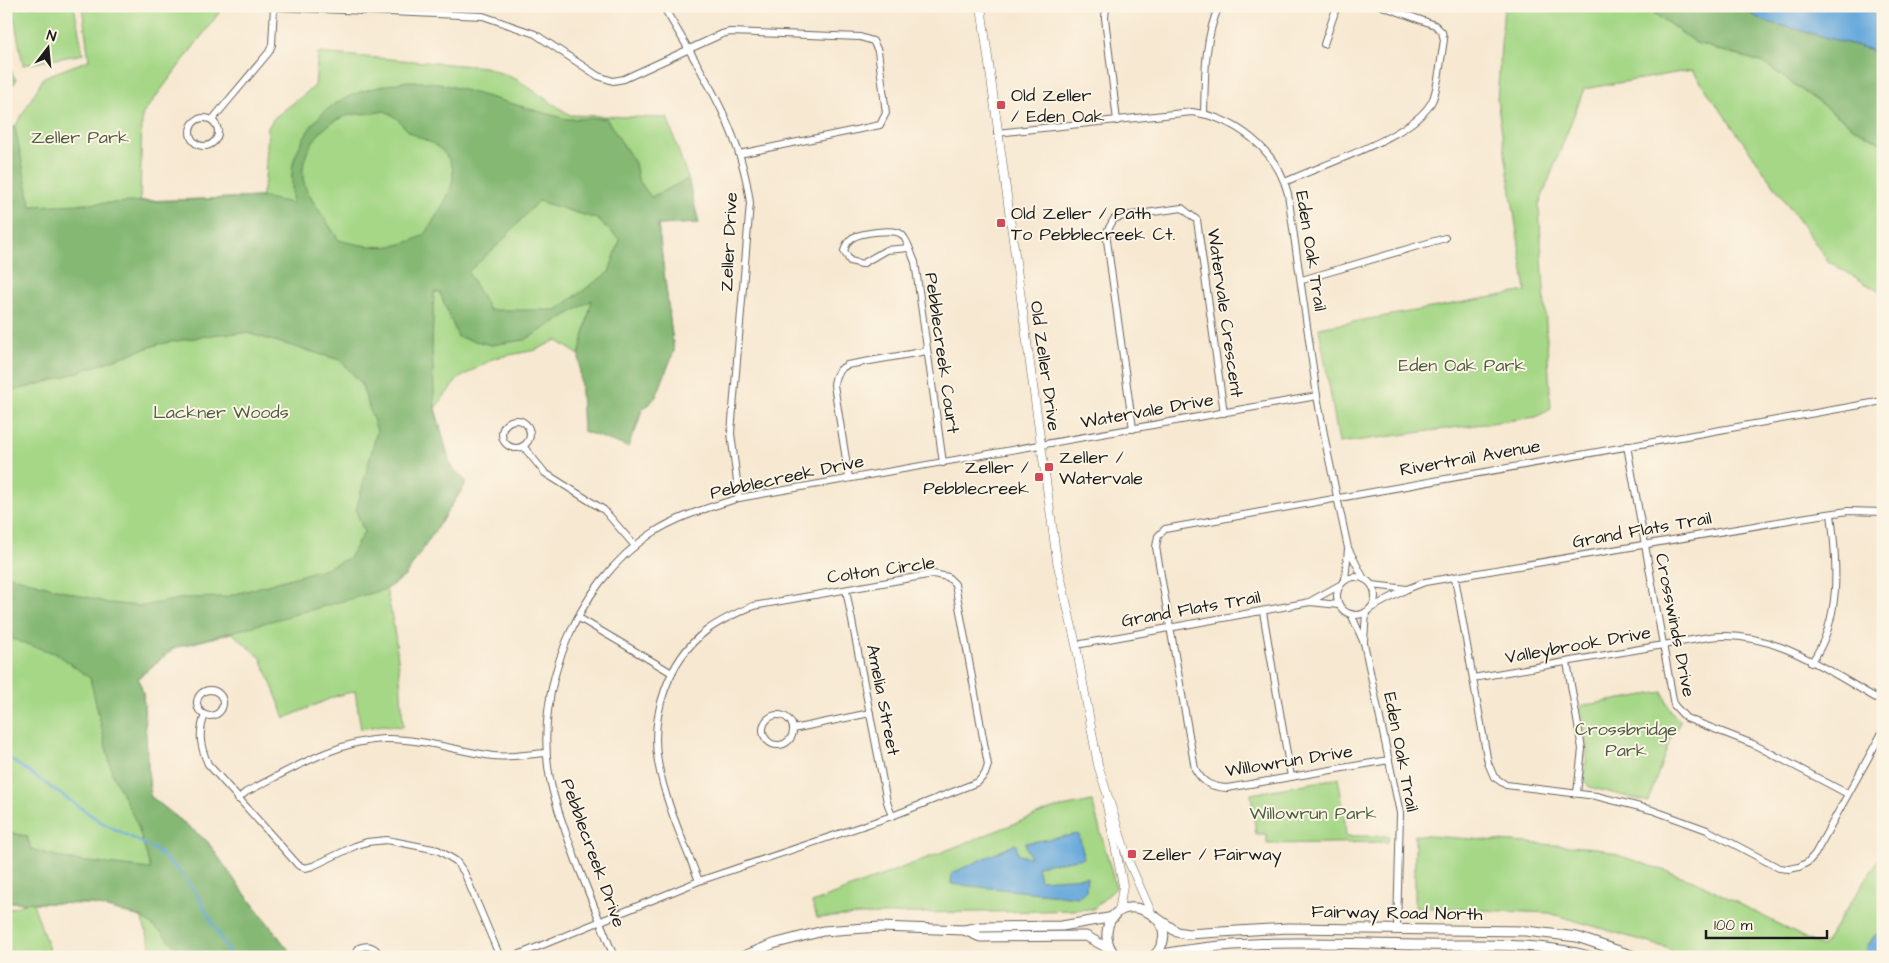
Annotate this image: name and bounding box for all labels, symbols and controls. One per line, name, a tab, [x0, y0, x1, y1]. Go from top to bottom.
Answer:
north arrow	[22, 22, 72, 72]
text: N	[44, 26, 58, 47]
place label: Old Zeller / Eden Oak	[1011, 83, 1105, 129]
marker: Old Zeller / Eden Oak	[995, 99, 1007, 111]
park label: Zeller Park	[31, 125, 129, 150]
street label: Eden Oak Trail	[1289, 189, 1333, 313]
street label: Zeller Drive	[714, 191, 744, 292]
place label: Old Zeller / Path To Pebblecreek Ct.	[1011, 201, 1175, 247]
marker: Old Zeller / Path To Pebblecreek Ct.	[995, 217, 1007, 229]
street label: Watervale Crescent	[1201, 227, 1249, 400]
street label: Pebblecreek Court	[918, 271, 966, 436]
street label: Old Zeller Drive	[1023, 299, 1067, 433]
park label: Eden Oak Park	[1399, 353, 1525, 378]
street label: Watervale Drive	[1079, 387, 1216, 435]
park label: Lackner Woods	[153, 400, 289, 425]
street label: Rivertrail Avenue	[1398, 433, 1542, 483]
place label: Zeller / Watervale	[1059, 445, 1143, 491]
street label: Pebblecreek Drive	[708, 448, 866, 505]
place label: Zeller / Pebblecreek	[923, 455, 1029, 501]
marker: Zeller / Watervale	[1043, 461, 1055, 473]
marker: Zeller / Pebblecreek	[1033, 471, 1045, 483]
street label: Grand Flats Trail	[1570, 505, 1714, 555]
street label: Colton Circle	[825, 550, 937, 590]
street label: Crosswinds Drive	[1649, 551, 1701, 699]
street label: Grand Flats Trail	[1119, 584, 1263, 634]
street label: Valleybrook Drive	[1503, 620, 1653, 671]
street label: Amelia Street	[860, 642, 906, 758]
street label: Eden Oak Trail	[1377, 690, 1425, 814]
park label: Crossbridge Park	[1575, 717, 1677, 763]
street label: Willowrun Drive	[1224, 739, 1355, 783]
street label: Pebblecreek Drive	[554, 775, 632, 931]
park label: Willowrun Park	[1250, 801, 1376, 826]
place label: Zeller / Fairway	[1142, 842, 1282, 868]
marker: Zeller / Fairway	[1126, 848, 1138, 860]
street label: Fairway Road North	[1311, 899, 1483, 928]
scale bar	[1706, 908, 1828, 940]
text: 100 m	[1714, 915, 1753, 936]

